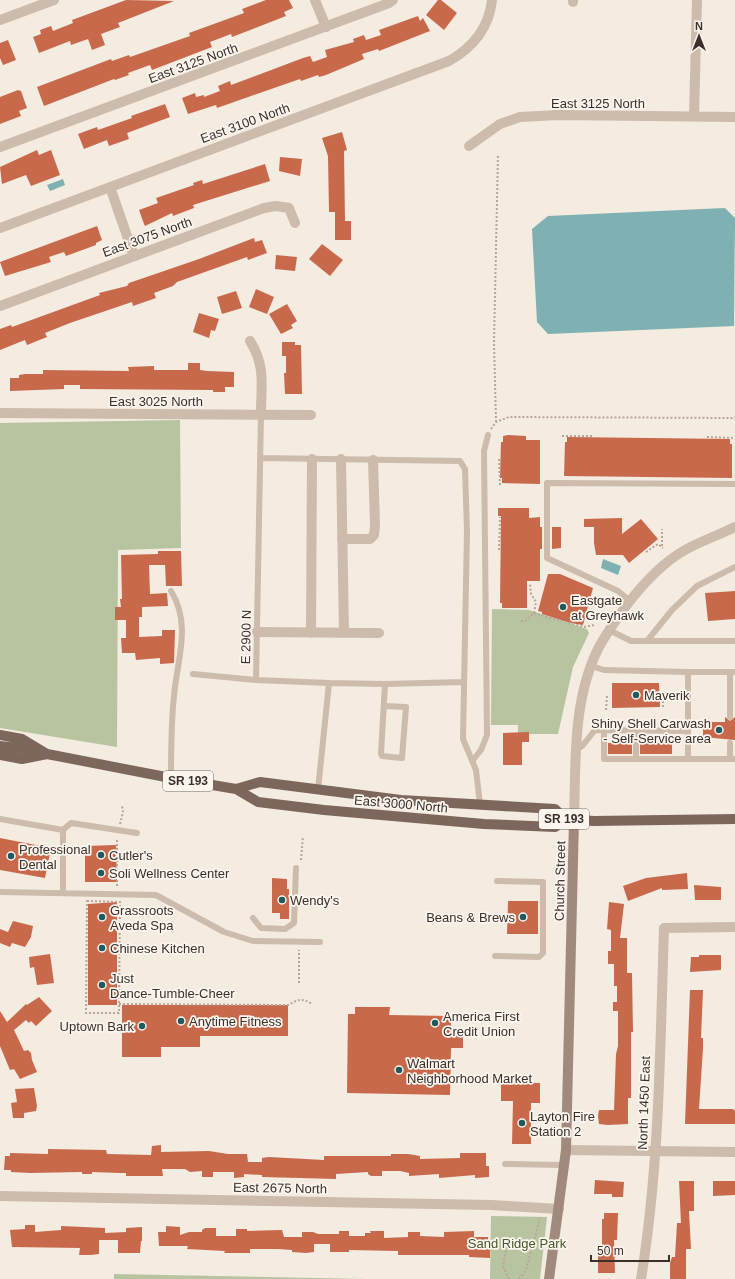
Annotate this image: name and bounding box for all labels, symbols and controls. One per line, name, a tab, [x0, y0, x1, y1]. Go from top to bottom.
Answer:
north arrow	[679, 16, 719, 56]
text: N	[695, 20, 703, 32]
street label: East 3125 North	[146, 40, 240, 86]
street label: East 3125 North	[551, 96, 645, 111]
street label: East 3100 North	[198, 100, 292, 146]
street label: East 3075 North	[100, 214, 194, 260]
street label: East 3025 North	[109, 394, 203, 409]
place label: Eastgate at Greyhawk	[571, 593, 644, 623]
marker: Eastgate at Greyhawk	[558, 602, 568, 612]
street label: E 2900 N	[238, 610, 254, 664]
place label: Maverik	[644, 688, 690, 703]
marker: Maverik	[631, 690, 641, 700]
place label: Shiny Shell Carwash - Self-Service area	[591, 716, 712, 746]
marker: Shiny Shell Carwash - Self-Service area	[714, 725, 724, 735]
road number: SR 193	[163, 771, 213, 791]
street label: East 3000 North	[354, 792, 448, 816]
road number: SR 193	[539, 809, 589, 829]
street label: Church Street	[552, 840, 568, 921]
place label: Professional Dental	[19, 842, 91, 872]
place label: Cutler's	[109, 848, 153, 863]
marker: Cutler's	[96, 850, 106, 860]
marker: Professional Dental	[6, 851, 16, 861]
place label: Soli Wellness Center	[109, 866, 230, 881]
marker: Soli Wellness Center	[96, 868, 106, 878]
place label: Wendy's	[290, 893, 340, 908]
marker: Wendy's	[277, 895, 287, 905]
place label: Grassroots Aveda Spa	[110, 903, 174, 933]
place label: Beans & Brews	[426, 910, 515, 925]
marker: Grassroots Aveda Spa	[97, 912, 107, 922]
marker: Beans & Brews	[518, 912, 528, 922]
place label: Chinese Kitchen	[110, 941, 205, 956]
marker: Chinese Kitchen	[97, 943, 107, 953]
place label: Just Dance-Tumble-Cheer	[110, 971, 235, 1001]
marker: Just Dance-Tumble-Cheer	[97, 980, 107, 990]
place label: America First Credit Union	[443, 1009, 520, 1039]
place label: Anytime Fitness	[189, 1014, 282, 1029]
marker: Anytime Fitness	[176, 1016, 186, 1026]
marker: America First Credit Union	[430, 1018, 440, 1028]
place label: Uptown Bark	[60, 1019, 134, 1034]
marker: Uptown Bark	[137, 1021, 147, 1031]
street label: North 1450 East	[635, 1055, 653, 1150]
place label: Walmart Neighborhood Market	[407, 1056, 532, 1086]
marker: Walmart Neighborhood Market	[394, 1065, 404, 1075]
place label: Layton Fire Station 2	[530, 1109, 595, 1139]
marker: Layton Fire Station 2	[517, 1118, 527, 1128]
street label: East 2675 North	[233, 1180, 327, 1196]
park label: Sand Ridge Park	[468, 1236, 567, 1251]
scale bar	[591, 1237, 669, 1263]
text: 50 m	[597, 1244, 624, 1258]

